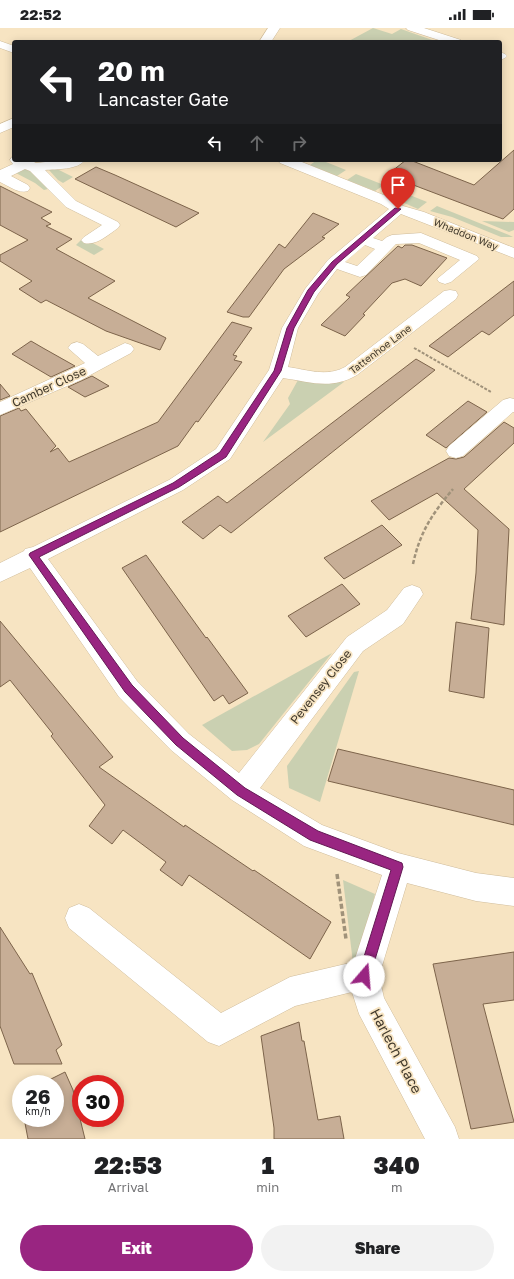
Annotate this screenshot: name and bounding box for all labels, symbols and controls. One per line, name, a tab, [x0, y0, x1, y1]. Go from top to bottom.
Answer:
text: 22:52	[20, 5, 61, 23]
text: 20 m	[98, 54, 165, 87]
icon: left	[32, 56, 84, 108]
text: Lancaster Gate	[98, 88, 229, 110]
icon: left	[204, 132, 226, 154]
icon: ahead	[246, 132, 268, 154]
icon: right	[288, 132, 310, 154]
pin	[381, 168, 415, 209]
icon: arrive	[387, 174, 409, 196]
street label: Whaddon Way	[432, 216, 500, 253]
street label: Tattenhoe Lane	[347, 322, 414, 376]
street label: Camber Close	[9, 363, 88, 410]
street label: Pevensey Close	[287, 646, 354, 727]
position arrow	[343, 955, 385, 997]
street label: Harlech Place	[367, 1005, 426, 1096]
speed limit sign: 30	[72, 1075, 124, 1127]
text: 26	[26, 1084, 50, 1108]
text: km/h	[25, 1105, 51, 1117]
text: 22:53	[94, 1150, 162, 1179]
text: 1	[262, 1150, 274, 1179]
text: 340	[374, 1150, 420, 1179]
text: Arrival	[108, 1179, 149, 1195]
text: min	[256, 1179, 279, 1195]
text: m	[391, 1179, 402, 1195]
button: Exit	[20, 1225, 253, 1271]
button: Share	[261, 1225, 494, 1271]

